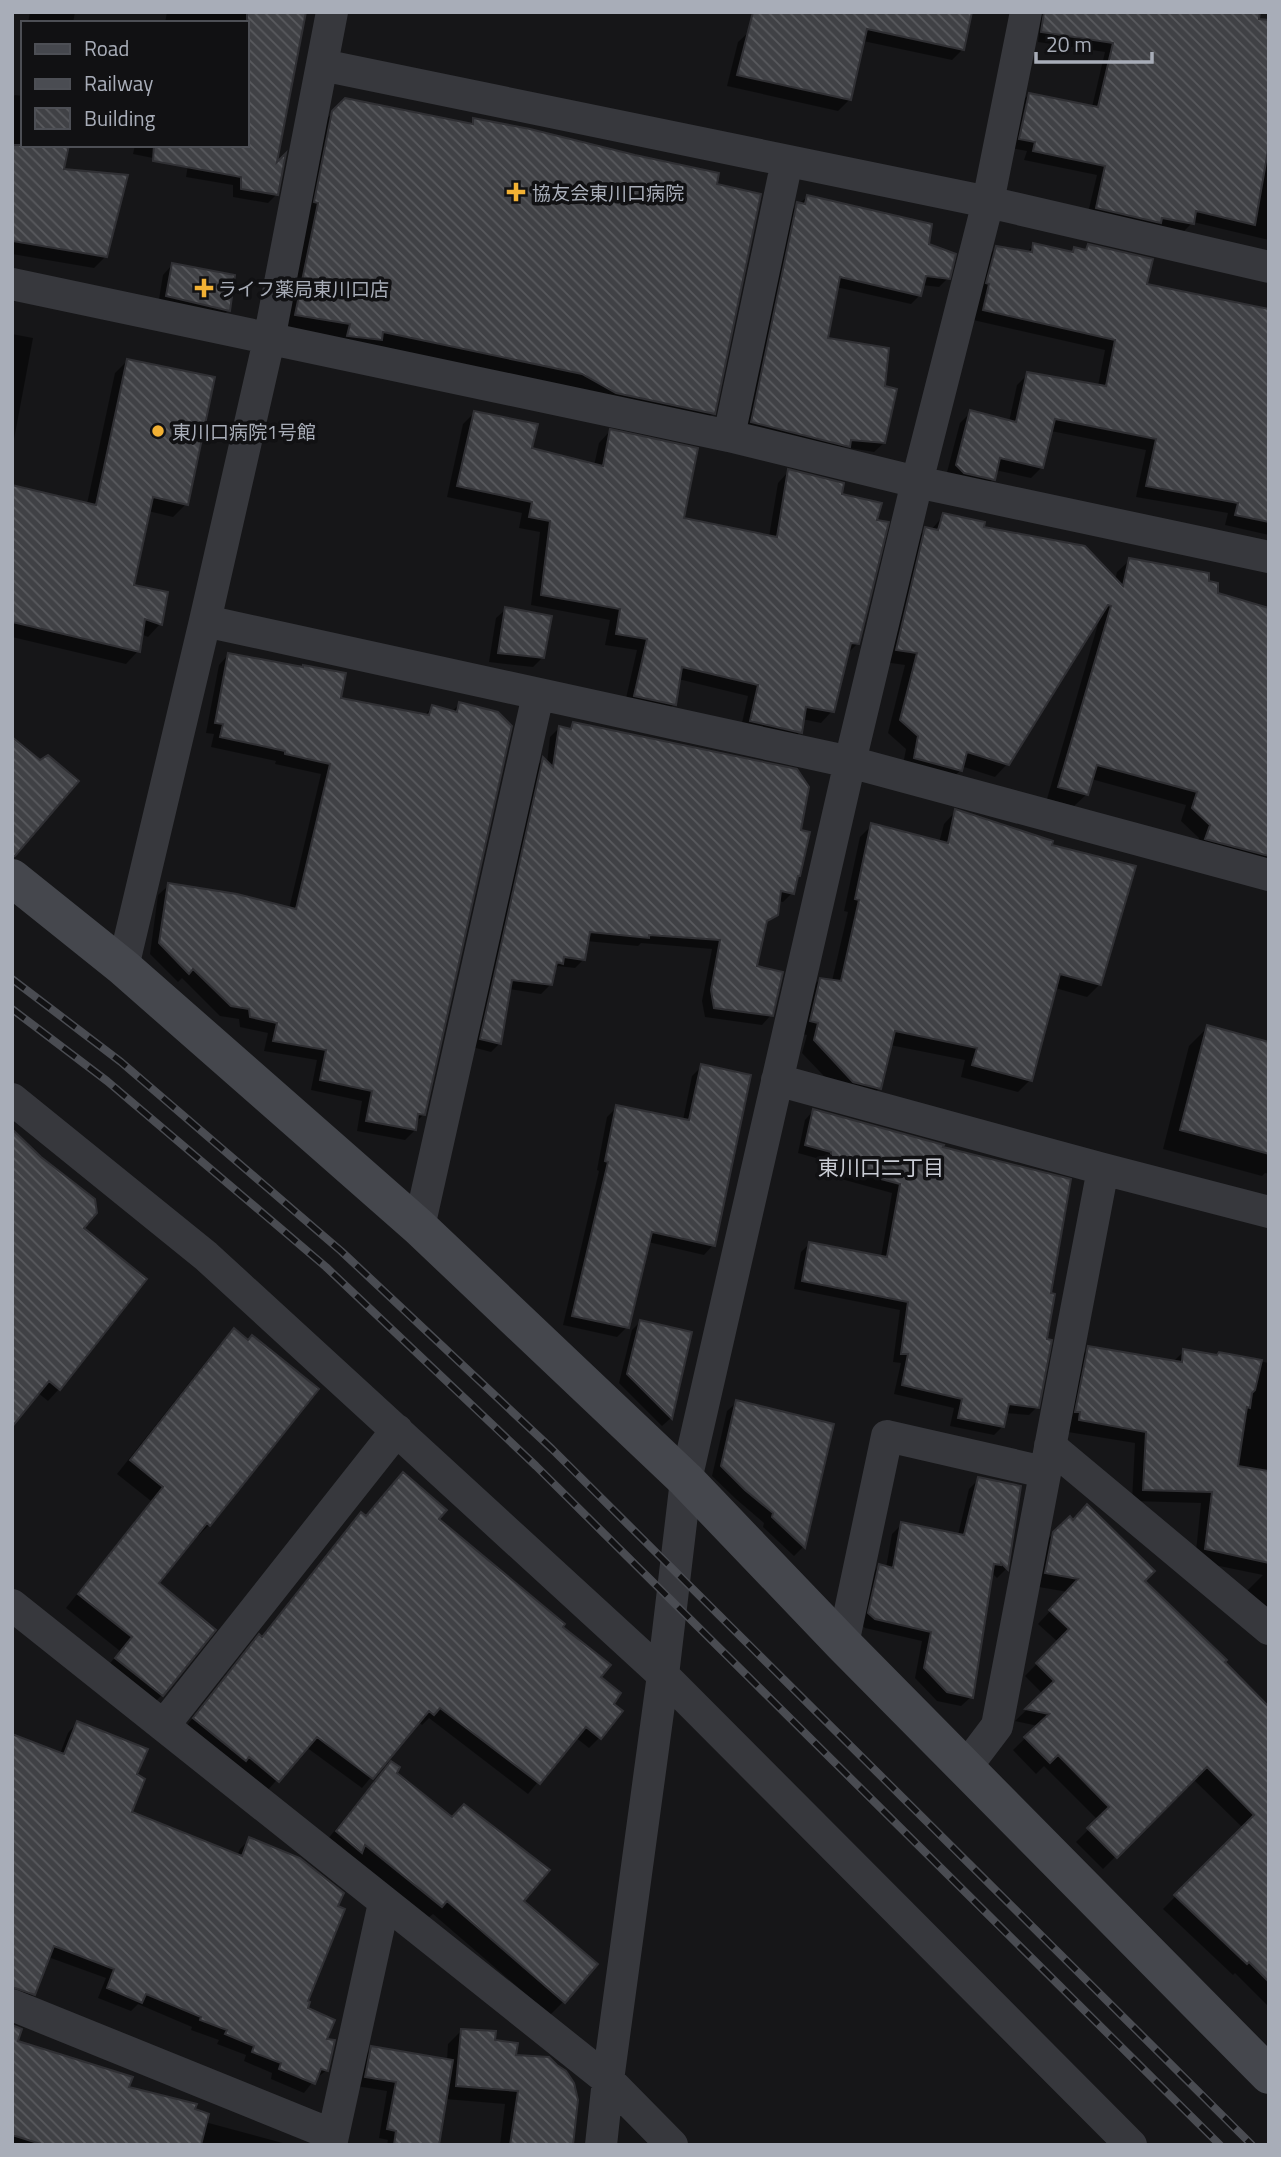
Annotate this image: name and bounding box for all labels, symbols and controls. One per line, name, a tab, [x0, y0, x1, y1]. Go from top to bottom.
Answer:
legend	[21, 21, 248, 147]
scale bar	[1036, 21, 1152, 65]
text: 20 m	[1046, 28, 1092, 60]
text: Road	[84, 32, 129, 64]
text: Railway	[84, 67, 153, 99]
text: Building	[84, 102, 156, 134]
place label: 協友会東川口病院	[532, 178, 684, 207]
marker: 協友会東川口病院	[506, 182, 526, 202]
place label: ライフ薬局東川口店	[218, 274, 389, 303]
marker: ライフ薬局東川口店	[196, 280, 212, 296]
place label: 東川口病院1号館	[172, 417, 316, 446]
marker: 東川口病院1号館	[150, 423, 166, 439]
district label: 東川口二丁目	[818, 1151, 944, 1183]

